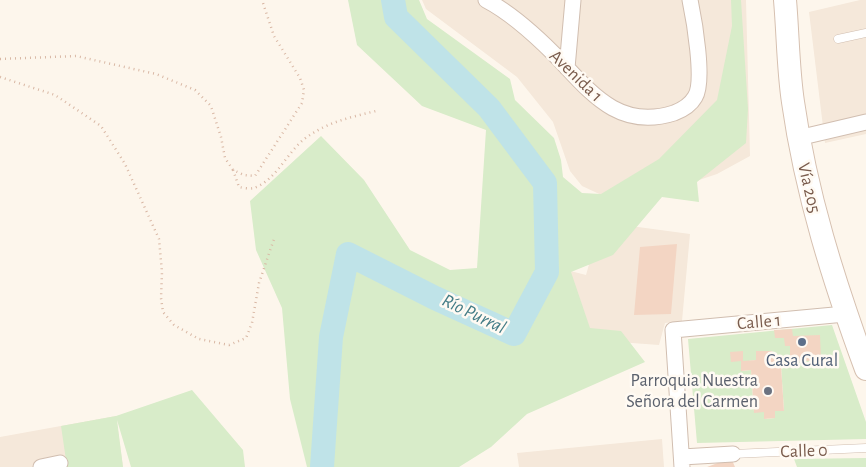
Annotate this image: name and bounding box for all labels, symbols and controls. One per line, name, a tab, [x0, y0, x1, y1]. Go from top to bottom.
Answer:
street label: Avenida 1	[545, 45, 607, 107]
street label: Vía 205	[793, 161, 825, 215]
water label: Río Purral	[438, 289, 510, 339]
street label: Calle 1	[736, 309, 782, 335]
marker: Casa Cural	[796, 336, 808, 348]
place label: Casa Cural	[766, 350, 838, 372]
place label: Parroquia Nuestra Señora del Carmen	[626, 370, 758, 412]
marker: Parroquia Nuestra Señora del Carmen	[762, 385, 774, 397]
street label: Calle 0	[780, 439, 828, 463]

